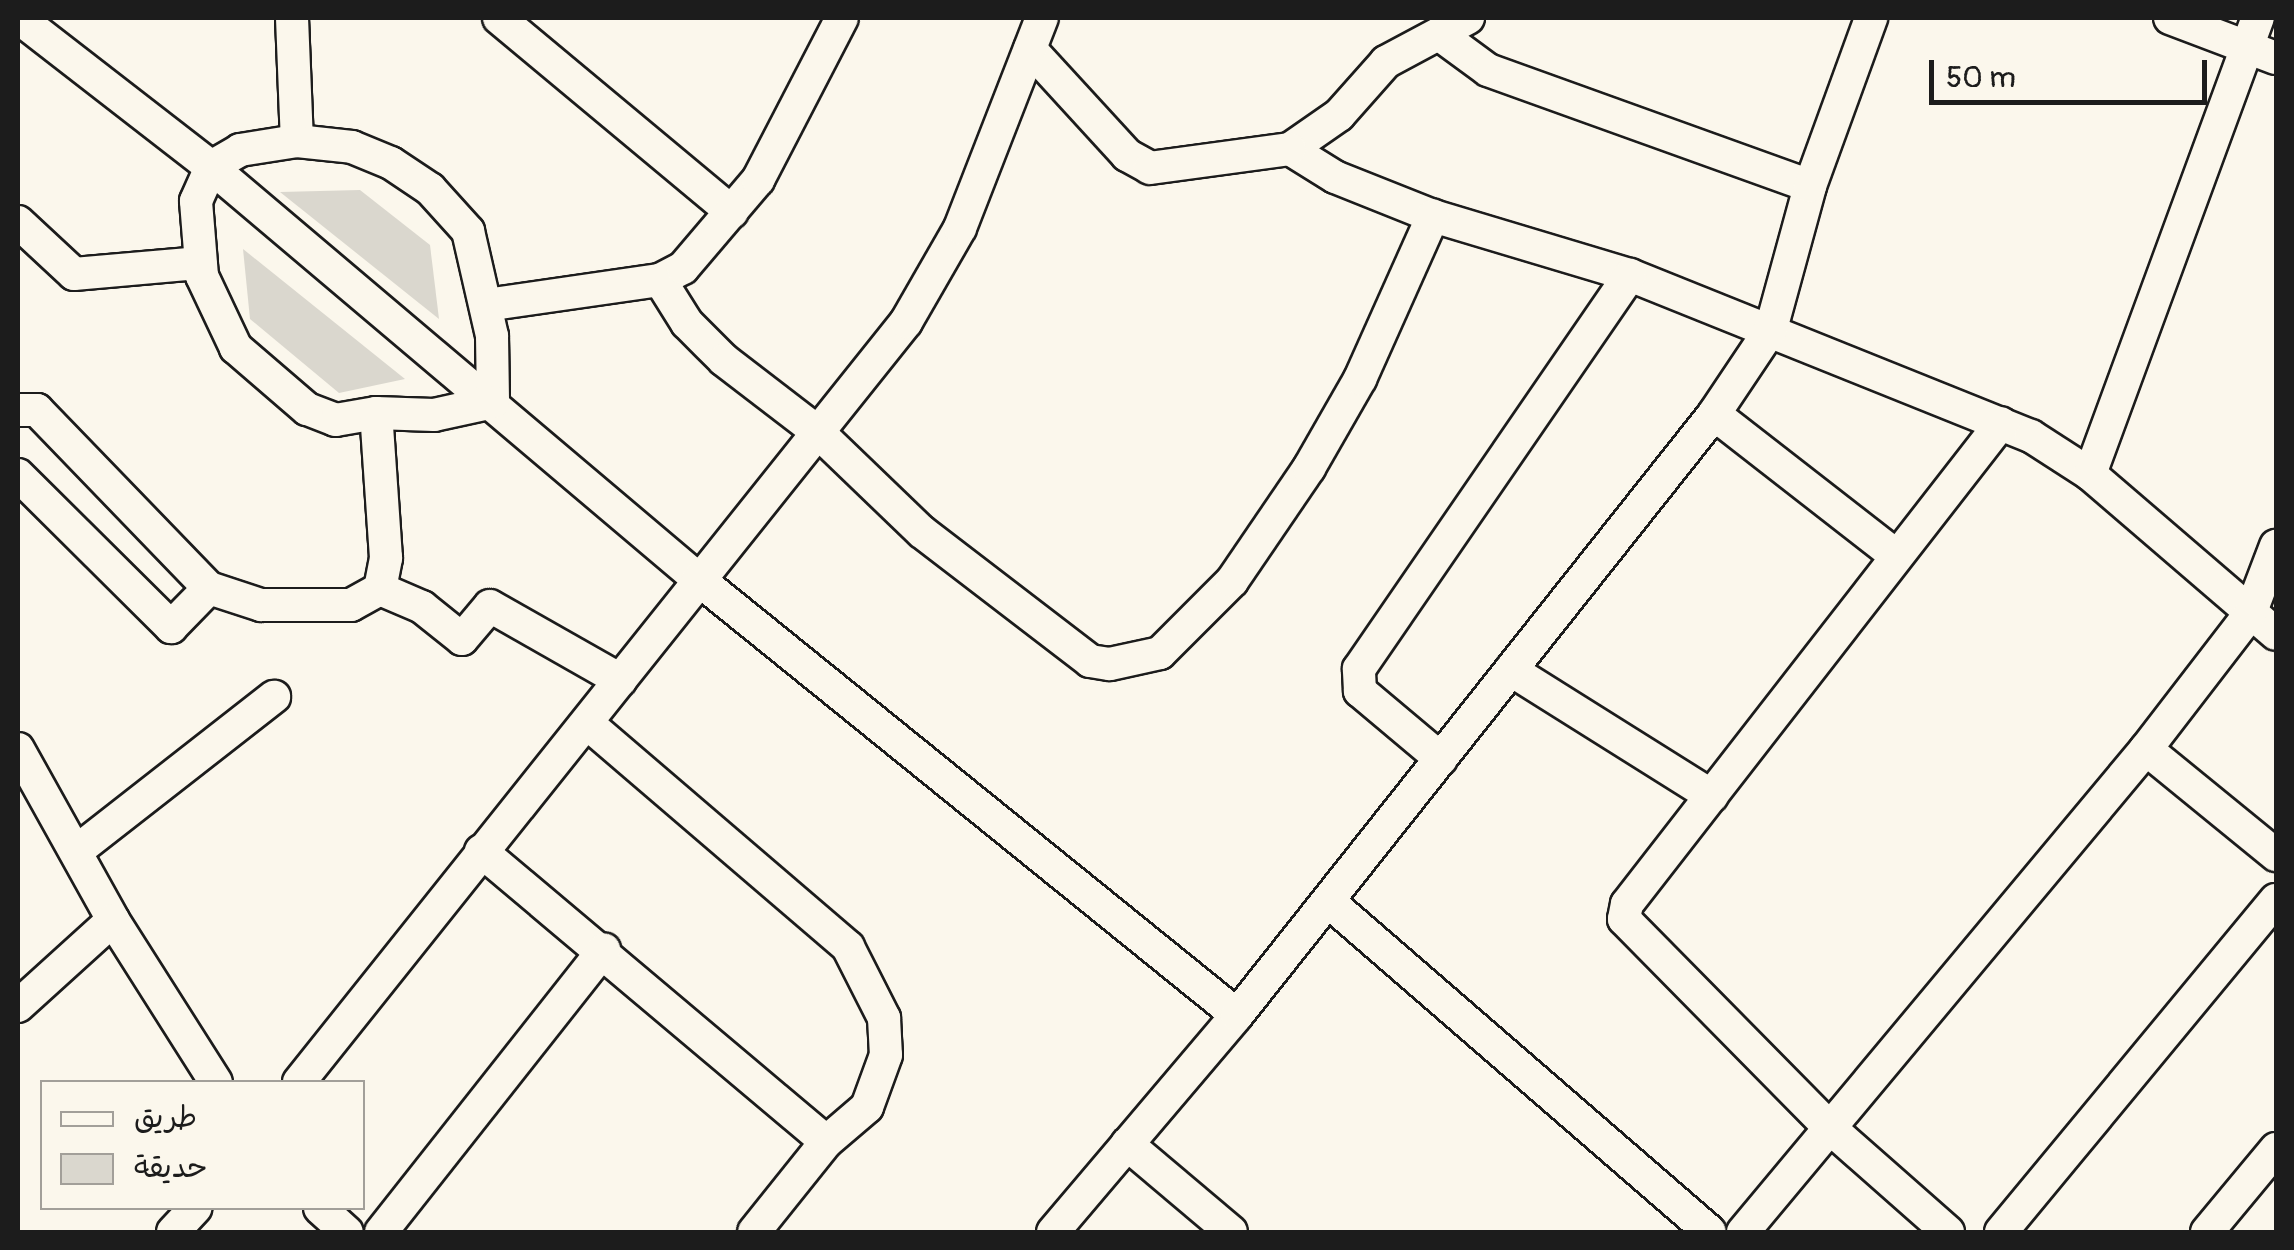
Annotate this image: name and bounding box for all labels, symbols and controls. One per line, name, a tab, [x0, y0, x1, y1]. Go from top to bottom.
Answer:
scale bar	[1934, 40, 2212, 102]
text: 50 m	[1946, 59, 2016, 96]
legend	[40, 1080, 365, 1210]
text: طريق	[134, 1099, 197, 1136]
text: حديقة	[134, 1149, 208, 1186]

